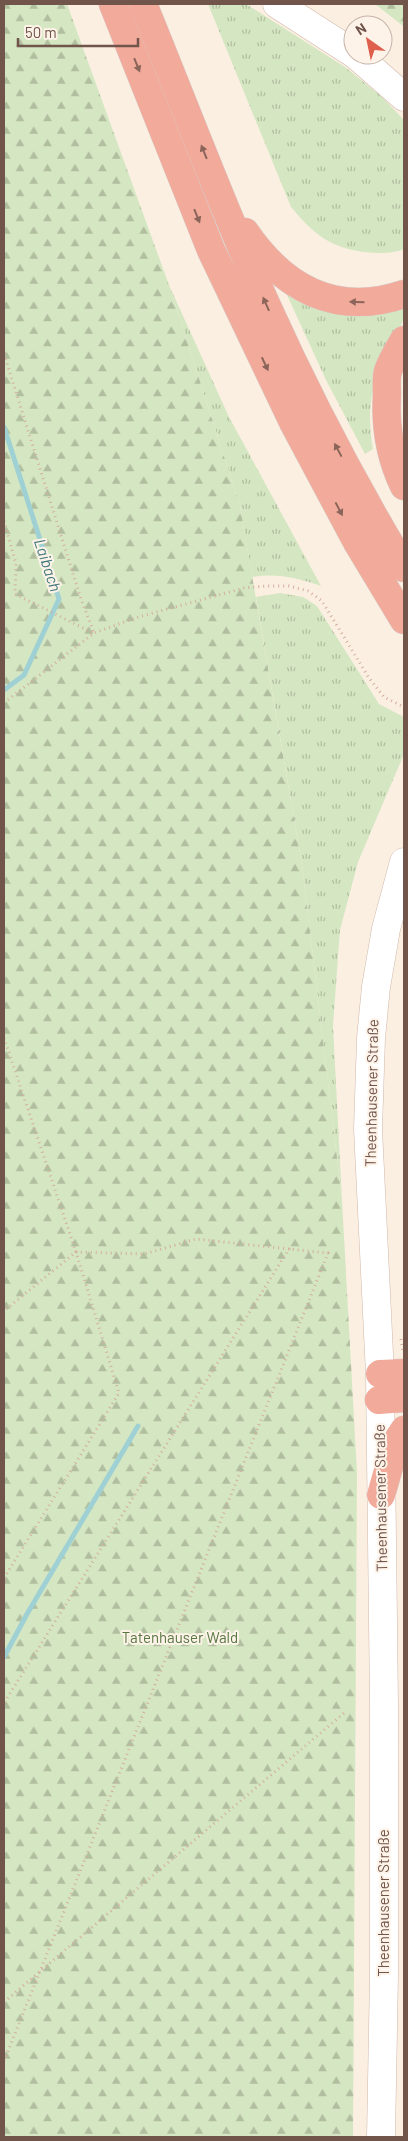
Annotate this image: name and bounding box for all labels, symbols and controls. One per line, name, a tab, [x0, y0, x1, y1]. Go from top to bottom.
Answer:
scale bar	[18, 15, 138, 47]
north arrow	[343, 15, 393, 65]
text: N	[352, 19, 369, 38]
text: 50 m	[25, 23, 57, 41]
one-way arrow	[134, 58, 142, 72]
one-way arrow	[199, 145, 207, 159]
one-way arrow	[194, 209, 202, 223]
one-way arrow	[262, 297, 270, 311]
one-way arrow	[348, 298, 364, 306]
one-way arrow	[261, 357, 269, 371]
one-way arrow	[333, 443, 342, 456]
one-way arrow	[335, 501, 343, 516]
water label: Laibach	[31, 536, 66, 594]
street label: Theenhausener Straße	[361, 1019, 381, 1167]
street label: Theenhausener Straße	[370, 1424, 390, 1572]
park label: Tatenhauser Wald	[122, 1628, 238, 1646]
street label: Theenhausener Straße	[374, 1829, 392, 1977]

